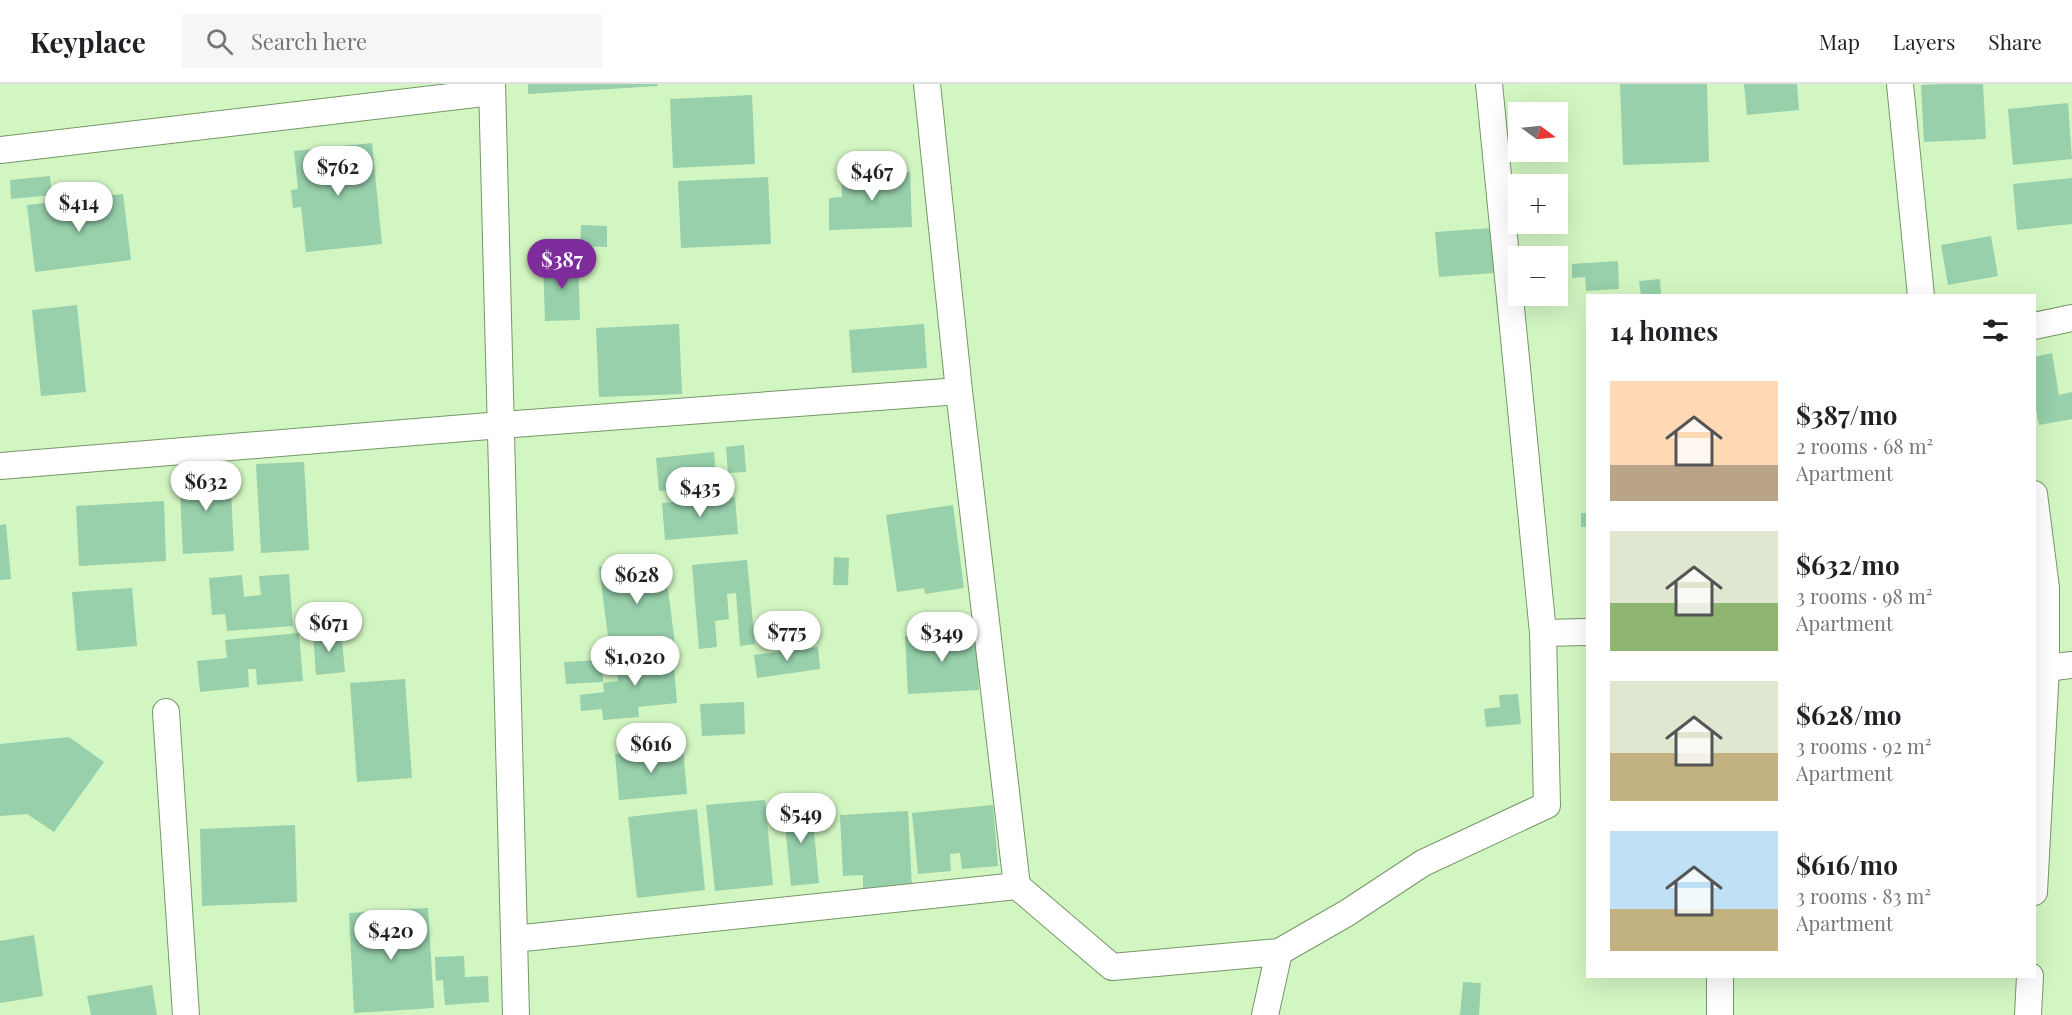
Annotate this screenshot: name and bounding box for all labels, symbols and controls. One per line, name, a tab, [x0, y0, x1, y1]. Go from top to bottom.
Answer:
search box	[182, 14, 602, 68]
text: Keyplace	[30, 23, 146, 60]
icon: search	[203, 25, 236, 58]
text: Search here	[251, 26, 367, 56]
text: Map	[1819, 27, 1860, 55]
text: Layers	[1893, 27, 1955, 55]
text: Share	[1988, 27, 2042, 55]
north arrow	[1508, 102, 1568, 162]
map controls	[1508, 102, 1568, 306]
pin: $762	[302, 146, 374, 197]
pin: $467	[836, 151, 908, 202]
text: $762	[317, 152, 359, 179]
text: $467	[851, 157, 893, 184]
button: +	[1508, 174, 1568, 234]
pin: $414	[43, 182, 115, 233]
text: $414	[59, 188, 99, 215]
pin: $387	[526, 239, 598, 290]
text: $387	[541, 245, 583, 272]
button: −	[1508, 246, 1568, 306]
text: 14 homes	[1610, 313, 1718, 348]
icon: filters	[1979, 314, 2012, 347]
text: $387/mo	[1796, 397, 1897, 432]
icon: home	[1658, 405, 1730, 477]
text: 2 rooms · 68 m²	[1796, 432, 1933, 459]
text: Apartment	[1796, 459, 1893, 486]
pin: $632	[170, 461, 242, 512]
text: $632	[185, 467, 227, 494]
pin: $435	[664, 467, 736, 518]
text: $435	[680, 473, 720, 500]
text: $632/mo	[1796, 547, 1900, 582]
pin: $628	[601, 554, 673, 605]
icon: home	[1658, 555, 1730, 627]
text: $628	[615, 560, 659, 587]
text: 3 rooms · 98 m²	[1796, 582, 1932, 609]
pin: $671	[293, 602, 365, 653]
text: $671	[309, 608, 349, 635]
text: Apartment	[1796, 609, 1893, 636]
pin: $775	[751, 611, 823, 662]
pin: $349	[906, 612, 978, 663]
text: $775	[768, 617, 806, 644]
text: $349	[921, 618, 963, 645]
pin: $1,020	[586, 636, 684, 687]
text: $1,020	[605, 642, 665, 669]
text: $628/mo	[1796, 697, 1901, 732]
icon: home	[1658, 705, 1730, 777]
pin: $616	[615, 723, 687, 774]
text: $616	[630, 729, 672, 756]
text: 3 rooms · 92 m²	[1796, 732, 1932, 759]
text: Apartment	[1796, 759, 1893, 786]
pin: $549	[765, 793, 837, 844]
text: $549	[780, 799, 822, 826]
text: $616/mo	[1796, 847, 1898, 882]
icon: home	[1658, 855, 1730, 927]
text: 3 rooms · 83 m²	[1796, 882, 1931, 909]
text: Apartment	[1796, 909, 1893, 936]
pin: $420	[355, 910, 427, 961]
text: $420	[368, 916, 414, 943]

